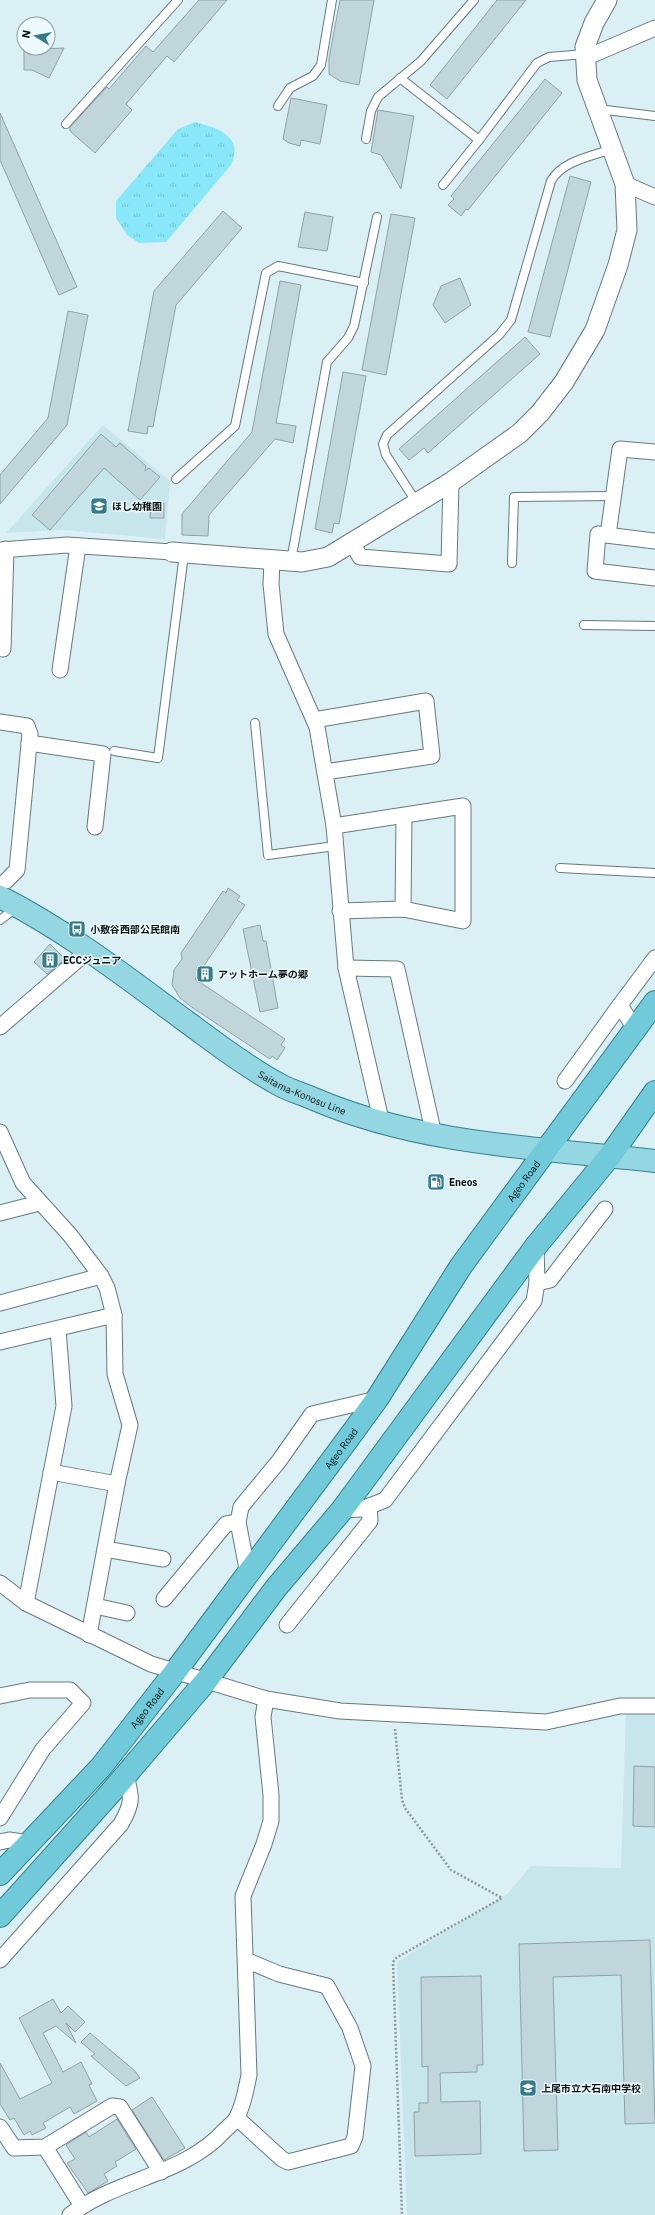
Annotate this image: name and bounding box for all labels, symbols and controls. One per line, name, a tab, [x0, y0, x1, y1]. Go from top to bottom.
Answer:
north arrow	[16, 16, 56, 56]
text: N	[19, 29, 34, 39]
school or university icon: ほし幼稚園	[89, 496, 109, 516]
place label: ほし幼稚園	[112, 500, 162, 513]
bus stop icon: 小敷谷西部公民館南	[67, 919, 87, 939]
place label: 小敷谷西部公民館南	[90, 923, 180, 936]
building icon: ECCジュニア	[40, 950, 60, 970]
place label: ECCジュニア	[63, 954, 121, 967]
building icon: アットホーム夢の郷	[195, 964, 215, 984]
place label: アットホーム夢の郷	[218, 968, 309, 981]
street label: Saitama-Konosu Line	[256, 1067, 349, 1118]
street label: Ageo Road	[504, 1158, 543, 1204]
fuel station icon: Eneos	[426, 1172, 446, 1192]
place label: Eneos	[449, 1176, 477, 1189]
street label: Ageo Road	[321, 1425, 360, 1472]
street label: Ageo Road	[127, 1685, 167, 1731]
school or university icon: 上尾市立大石南中学校	[518, 2078, 538, 2098]
place label: 上尾市立大石南中学校	[541, 2082, 641, 2095]

